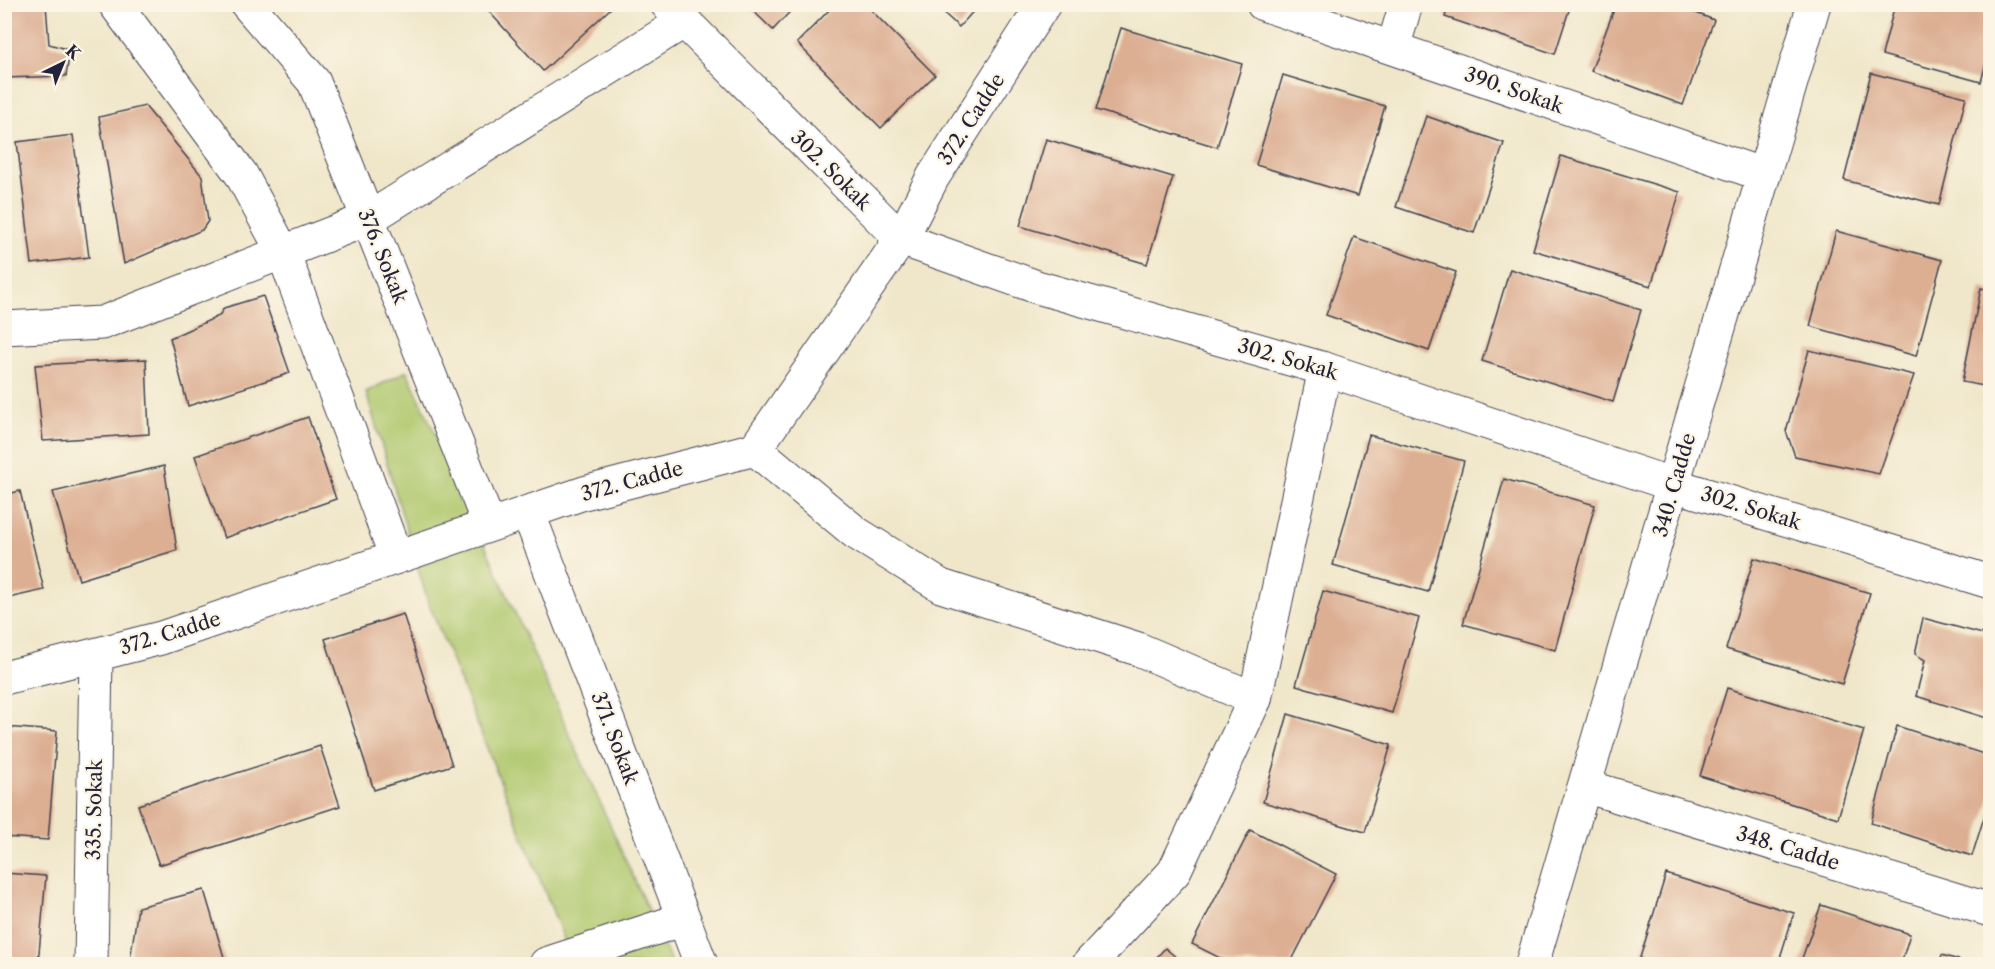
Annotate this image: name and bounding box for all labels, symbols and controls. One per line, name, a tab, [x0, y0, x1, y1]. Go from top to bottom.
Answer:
north arrow	[33, 33, 93, 93]
text: K	[62, 40, 86, 65]
street label: 390. Sokak	[1461, 62, 1568, 119]
street label: 372. Cadde	[932, 69, 1010, 169]
street label: 302. Sokak	[786, 125, 877, 216]
street label: 376. Sokak	[353, 205, 413, 308]
street label: 302. Sokak	[1235, 333, 1342, 385]
street label: 340. Cadde	[1648, 430, 1700, 540]
street label: 372. Cadde	[578, 456, 686, 506]
street label: 302. Sokak	[1698, 481, 1805, 535]
street label: 372. Cadde	[117, 606, 223, 660]
street label: 371. Sokak	[586, 688, 644, 789]
street label: 335. Sokak	[81, 758, 107, 861]
street label: 348. Cadde	[1734, 821, 1842, 875]

